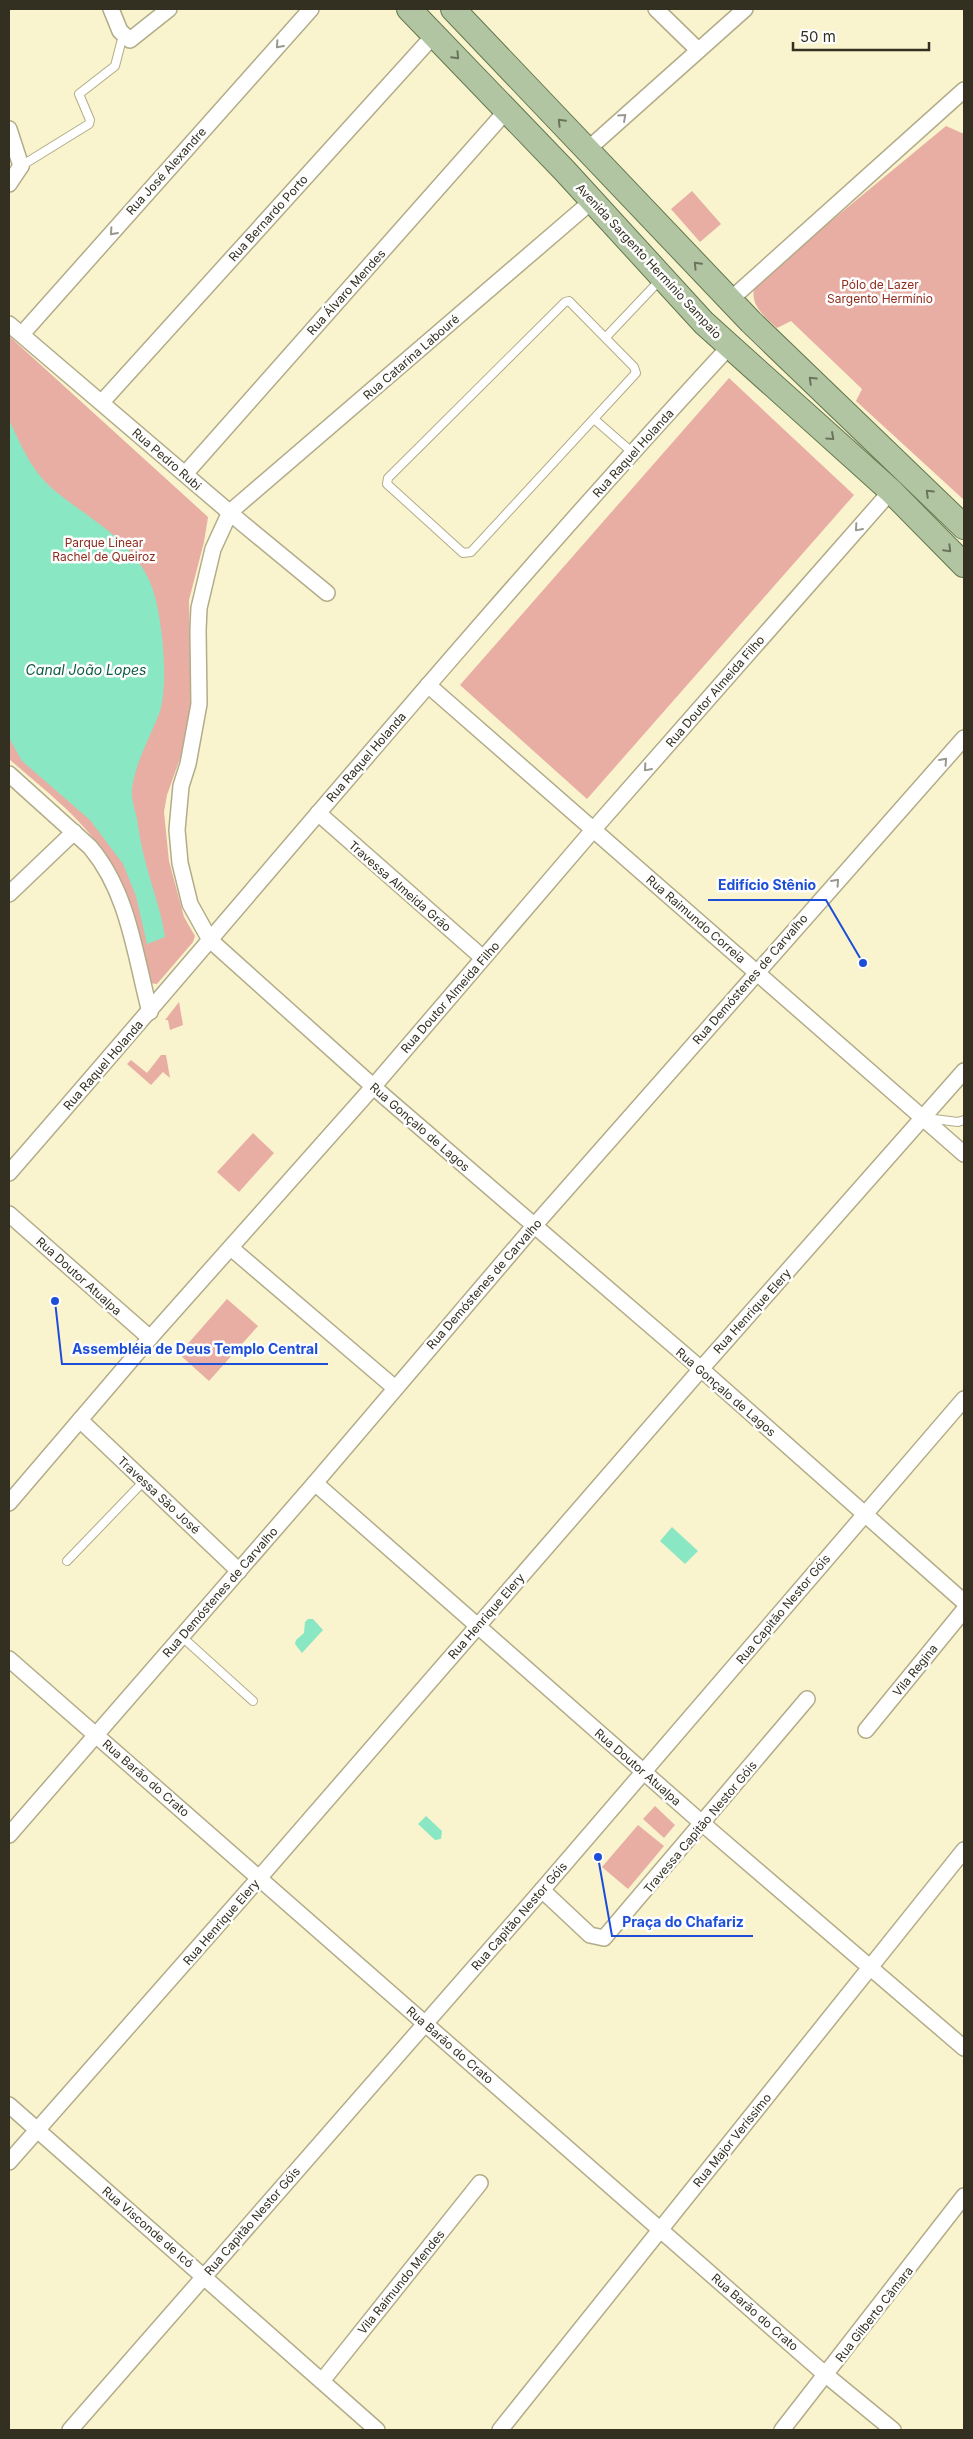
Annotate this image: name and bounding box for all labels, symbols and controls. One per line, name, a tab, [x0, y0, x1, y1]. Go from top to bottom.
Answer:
scale bar	[793, 20, 929, 52]
text: 50 m	[800, 27, 836, 46]
one-way arrow	[276, 40, 285, 49]
one-way arrow	[450, 50, 459, 59]
one-way arrow	[618, 114, 627, 123]
one-way arrow	[558, 119, 567, 128]
street label: Rua José Alexandre	[123, 124, 209, 218]
street label: Rua Bernardo Porto	[225, 172, 311, 264]
street label: Avenida Sargento Hermínio Sampaio	[573, 180, 725, 342]
one-way arrow	[109, 226, 118, 235]
street label: Rua Álvaro Mendes	[304, 246, 388, 338]
one-way arrow	[694, 262, 703, 271]
park label: Pólo de Lazer Sargento Hermínio	[827, 277, 933, 306]
street label: Rua Catarina Labouré	[360, 311, 462, 403]
one-way arrow	[808, 377, 817, 386]
street label: Rua Raquel Holanda	[589, 406, 677, 500]
street label: Rua Pedro Rubi	[129, 425, 205, 493]
one-way arrow	[825, 432, 834, 441]
one-way arrow	[926, 490, 935, 499]
one-way arrow	[855, 522, 864, 531]
park label: Parque Linear Rachel de Queiroz	[52, 535, 156, 564]
one-way arrow	[943, 544, 952, 553]
street label: Rua Doutor Almeida Filho	[662, 632, 768, 750]
water label: Canal João Lopes	[26, 661, 146, 678]
street label: Rua Raquel Holanda	[323, 709, 409, 805]
one-way arrow	[938, 758, 947, 767]
one-way arrow	[644, 763, 653, 772]
street label: Travessa Almeida Grão	[346, 837, 454, 935]
callout: Edifício Stênio	[708, 871, 826, 900]
street label: Rua Raimundo Correia	[643, 872, 749, 966]
text: Edifício Stênio	[718, 876, 816, 893]
one-way arrow	[830, 879, 839, 888]
street label: Rua Demóstenes de Carvalho	[689, 911, 811, 1047]
street label: Rua Doutor Almeida Filho	[397, 938, 503, 1056]
street label: Rua Raquel Holanda	[60, 1017, 146, 1113]
street label: Rua Gonçalo de Lagos	[367, 1080, 473, 1174]
street label: Rua Demóstenes de Carvalho	[423, 1216, 545, 1352]
street label: Rua Doutor Atualpa	[33, 1234, 125, 1318]
street label: Rua Henrique Elery	[710, 1265, 794, 1356]
callout: Assembléia de Deus Templo Central	[62, 1335, 328, 1364]
text: Assembléia de Deus Templo Central	[72, 1340, 318, 1357]
street label: Rua Gonçalo de Lagos	[673, 1345, 779, 1439]
street label: Travessa São José	[115, 1453, 203, 1537]
street label: Rua Demóstenes de Carvalho	[159, 1524, 281, 1660]
street label: Rua Capitão Nestor Góis	[733, 1551, 833, 1667]
street label: Rua Henrique Elery	[445, 1570, 528, 1662]
street label: Vila Regina	[889, 1641, 941, 1699]
street label: Rua Doutor Atualpa	[592, 1725, 684, 1809]
street label: Rua Barão do Crato	[99, 1736, 193, 1820]
street label: Travessa Capitão Nestor Góis	[640, 1758, 760, 1896]
street label: Rua Capitão Nestor Góis	[468, 1859, 570, 1973]
street label: Rua Henrique Elery	[180, 1876, 263, 1968]
callout: Praça do Chafariz	[612, 1907, 753, 1936]
text: Praça do Chafariz	[622, 1913, 744, 1930]
street label: Rua Barão do Crato	[403, 2003, 497, 2087]
street label: Rua Major Veríssimo	[690, 2090, 774, 2190]
street label: Rua Capitão Nestor Góis	[201, 2164, 303, 2278]
street label: Rua Visconde de Icó	[99, 2183, 197, 2271]
street label: Vila Raimundo Mendes	[354, 2227, 448, 2337]
street label: Rua Gilberto Câmara	[832, 2263, 916, 2365]
street label: Rua Barão do Crato	[708, 2270, 802, 2354]

